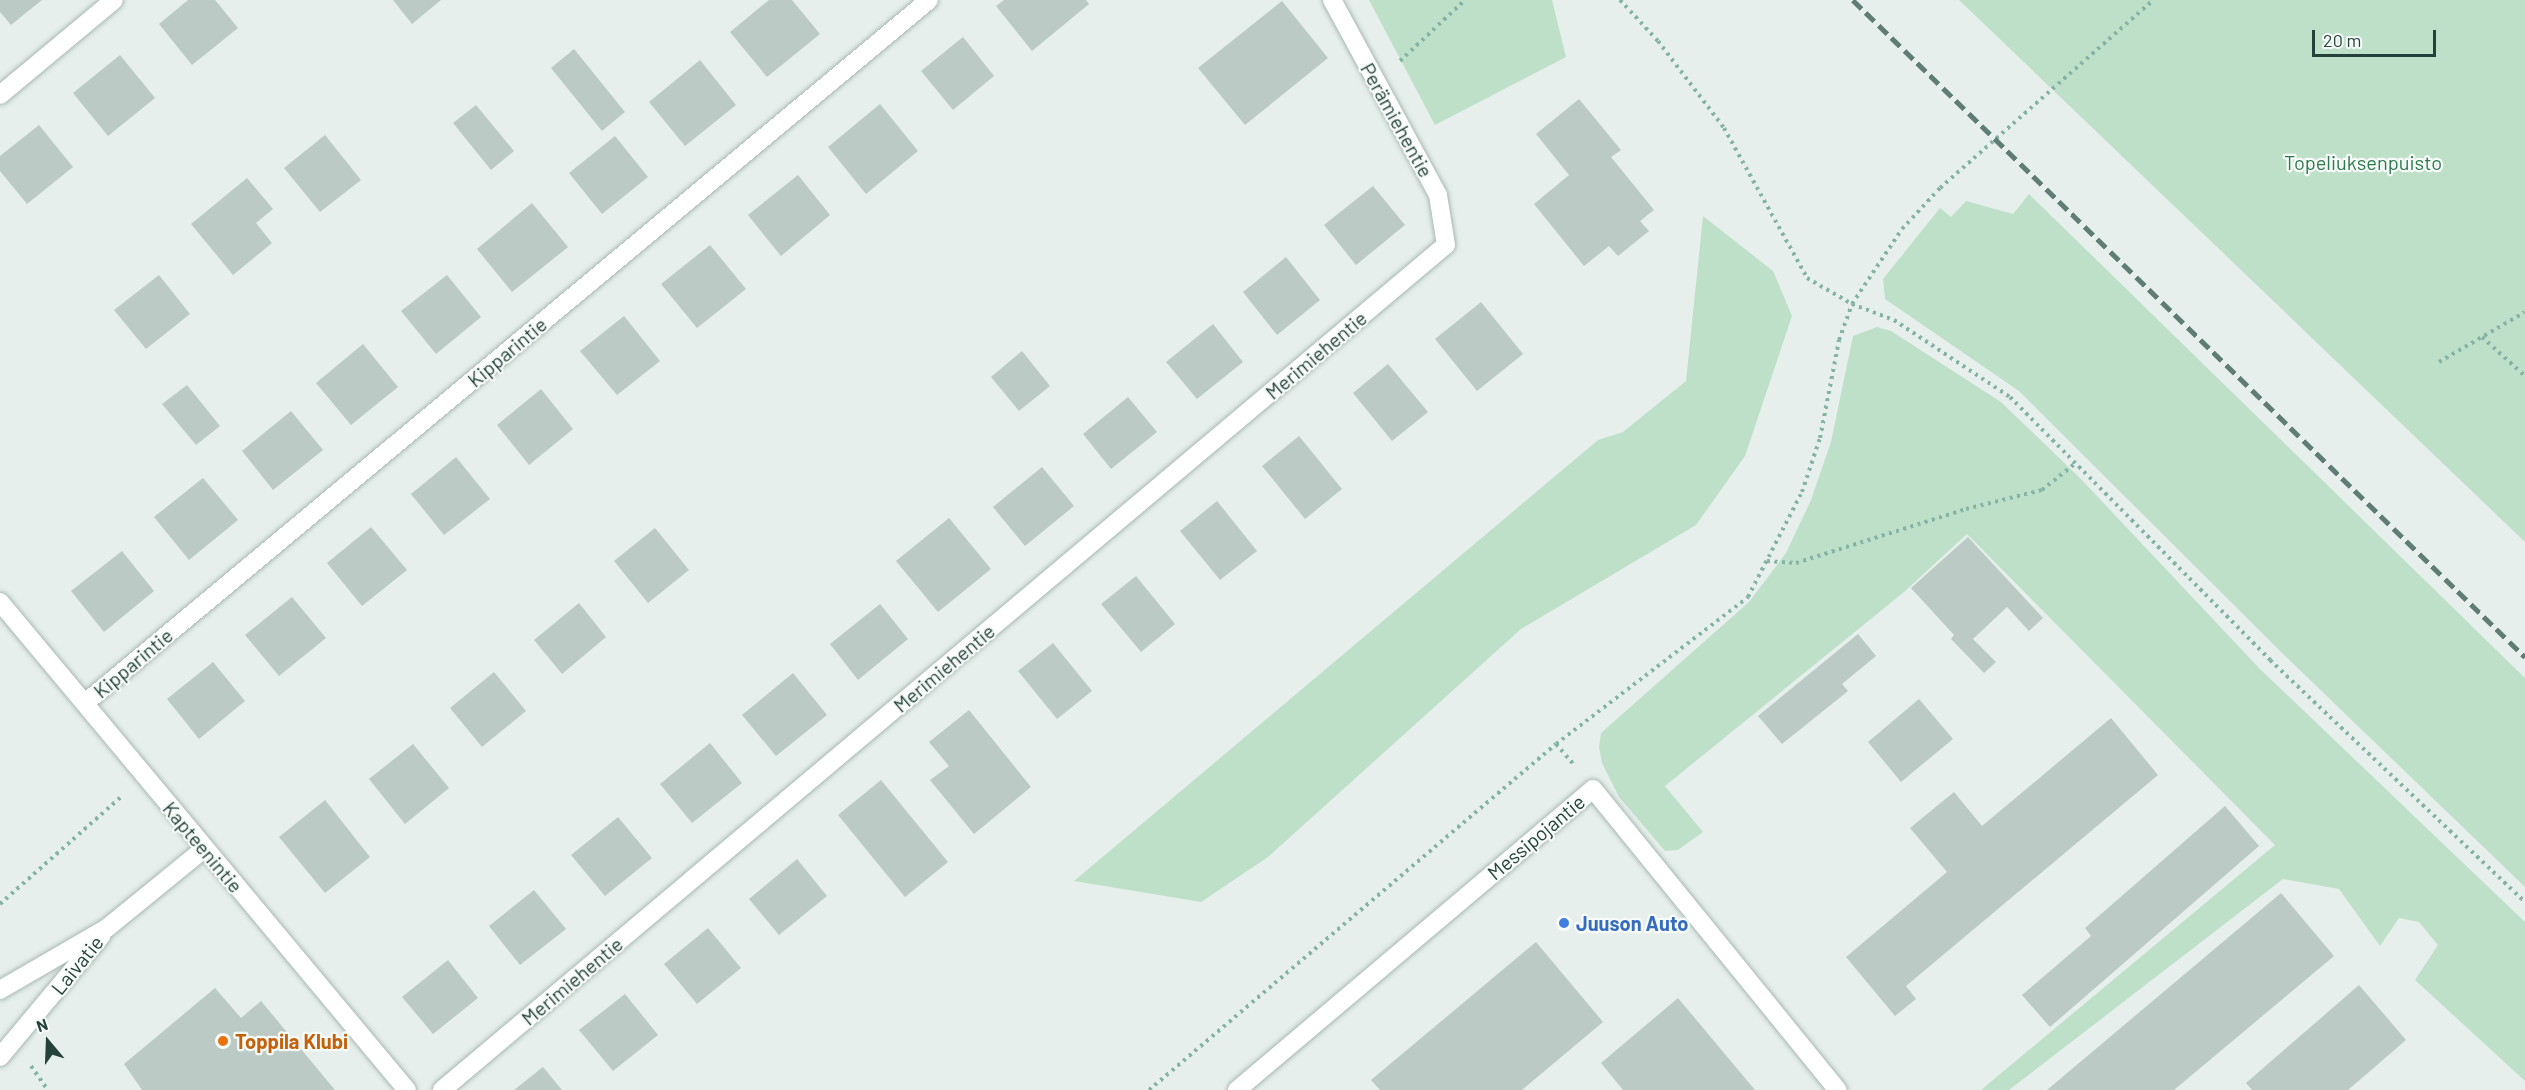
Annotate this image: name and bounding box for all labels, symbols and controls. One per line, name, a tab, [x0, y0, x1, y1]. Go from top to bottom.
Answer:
scale bar	[2315, 18, 2440, 56]
text: 20 m	[2323, 29, 2361, 51]
street label: Perämiehentie	[1356, 59, 1438, 181]
park label: Topeliuksenpuisto	[2284, 150, 2442, 174]
street label: Merimiehentie	[1261, 306, 1371, 404]
street label: Kipparintie	[463, 312, 551, 392]
street label: Merimiehentie	[889, 619, 999, 717]
street label: Kipparintie	[89, 623, 177, 703]
street label: Messipojantie	[1482, 789, 1590, 885]
street label: Kapteenintie	[158, 797, 248, 897]
place label: Juuson Auto	[1576, 911, 1688, 935]
marker: Juuson Auto	[1557, 916, 1571, 930]
street label: Laivatie	[46, 931, 108, 999]
street label: Merimiehentie	[517, 932, 627, 1030]
north arrow	[18, 1012, 78, 1072]
text: N	[34, 1014, 50, 1035]
place label: Toppila Klubi	[235, 1029, 348, 1053]
marker: Toppila Klubi	[216, 1034, 230, 1048]

